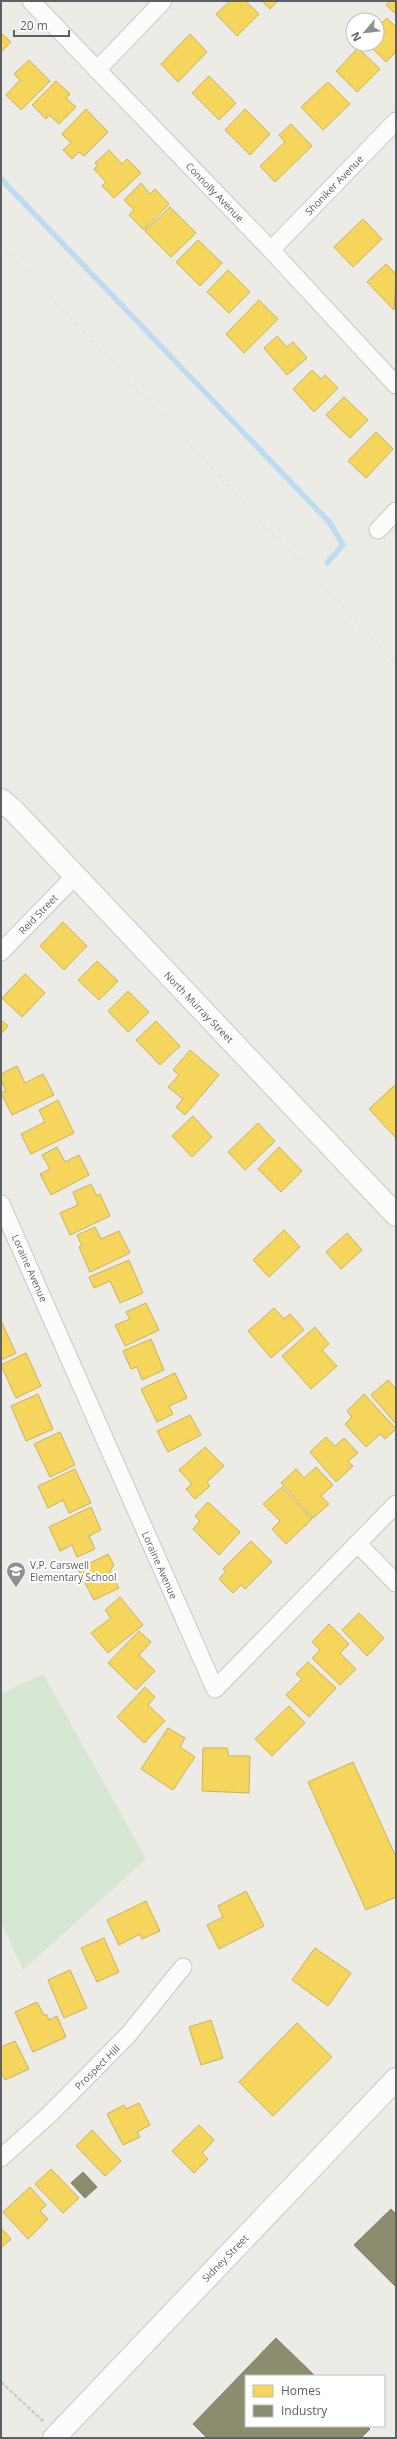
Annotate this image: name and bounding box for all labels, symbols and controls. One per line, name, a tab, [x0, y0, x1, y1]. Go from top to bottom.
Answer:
scale bar	[14, 12, 69, 38]
north arrow	[345, 12, 385, 52]
text: 20 m	[20, 17, 48, 34]
text: N	[347, 29, 364, 44]
street label: Shoniker Avenue	[302, 152, 367, 218]
street label: Connolly Avenue	[183, 159, 247, 225]
street label: Reid Street	[15, 891, 61, 937]
street label: North Murray Street	[161, 968, 237, 1046]
street label: Loraine Avenue	[9, 1232, 51, 1304]
street label: Loraine Avenue	[139, 1529, 181, 1601]
place label: V.P. Carswell Elementary School	[30, 1558, 116, 1584]
school or university icon: V.P. Carswell Elementary School	[5, 1560, 27, 1588]
street label: Prospect Hill	[71, 2041, 123, 2093]
street label: Sidney Street	[199, 2231, 252, 2285]
legend	[245, 2375, 385, 2427]
text: Homes	[281, 2382, 321, 2399]
text: Industry	[281, 2402, 328, 2419]

